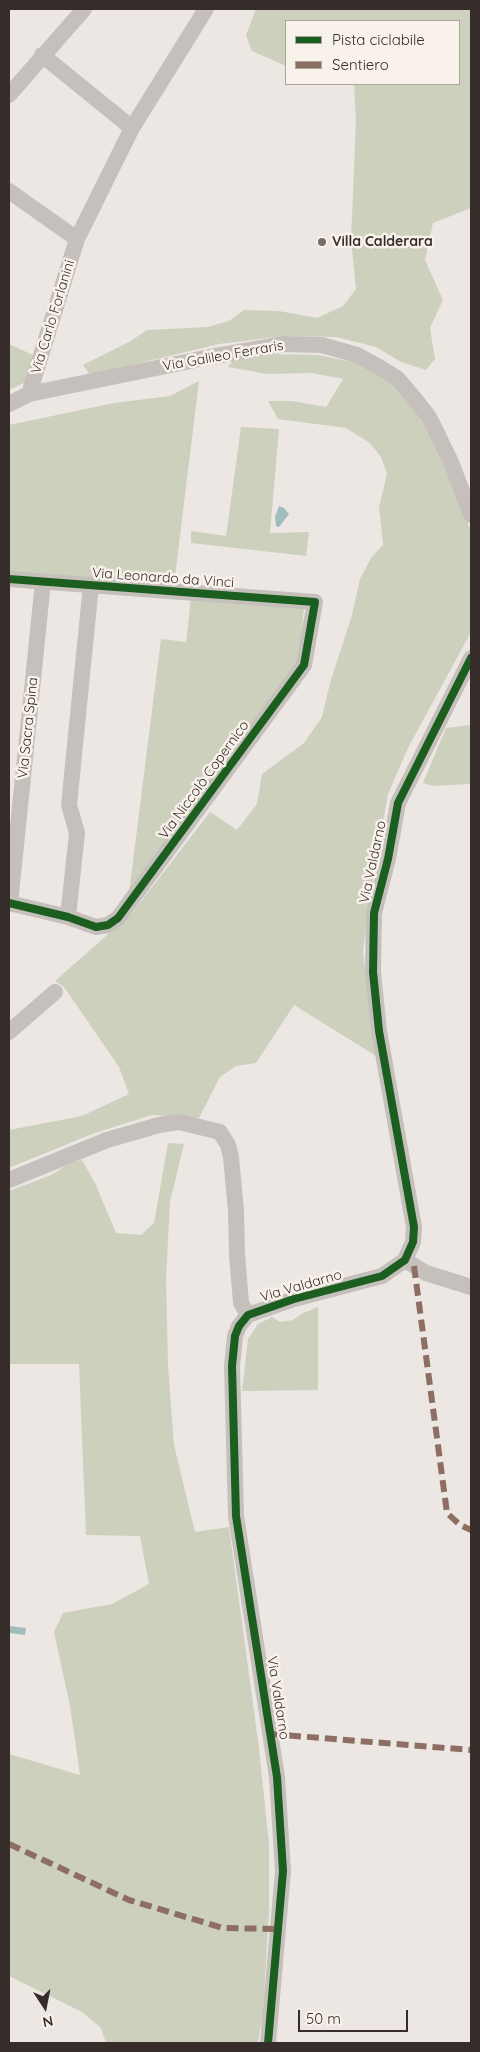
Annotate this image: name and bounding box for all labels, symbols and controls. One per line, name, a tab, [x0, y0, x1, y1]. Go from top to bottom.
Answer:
legend	[285, 20, 460, 85]
text: Pista ciclabile	[332, 30, 425, 49]
text: Sentiero	[332, 55, 389, 74]
place label: Villa Calderara	[332, 234, 433, 250]
marker: Villa Calderara	[316, 236, 328, 248]
street label: Via Carlo Forlanini	[28, 258, 78, 376]
street label: Via Galileo Ferraris	[161, 337, 285, 375]
street label: Via Leonardo da Vinci	[91, 565, 235, 591]
street label: Via Sacra Spina	[14, 677, 42, 779]
street label: Via Niccolò Copernico	[155, 717, 253, 843]
street label: Via Valdarno	[356, 819, 390, 905]
street label: Via Valdarno	[258, 1266, 344, 1306]
street label: Via Valdarno	[263, 1655, 293, 1741]
north arrow	[20, 1982, 70, 2032]
scale bar	[300, 2000, 410, 2032]
text: 50 m	[306, 2009, 341, 2028]
text: N	[41, 2012, 55, 2032]

